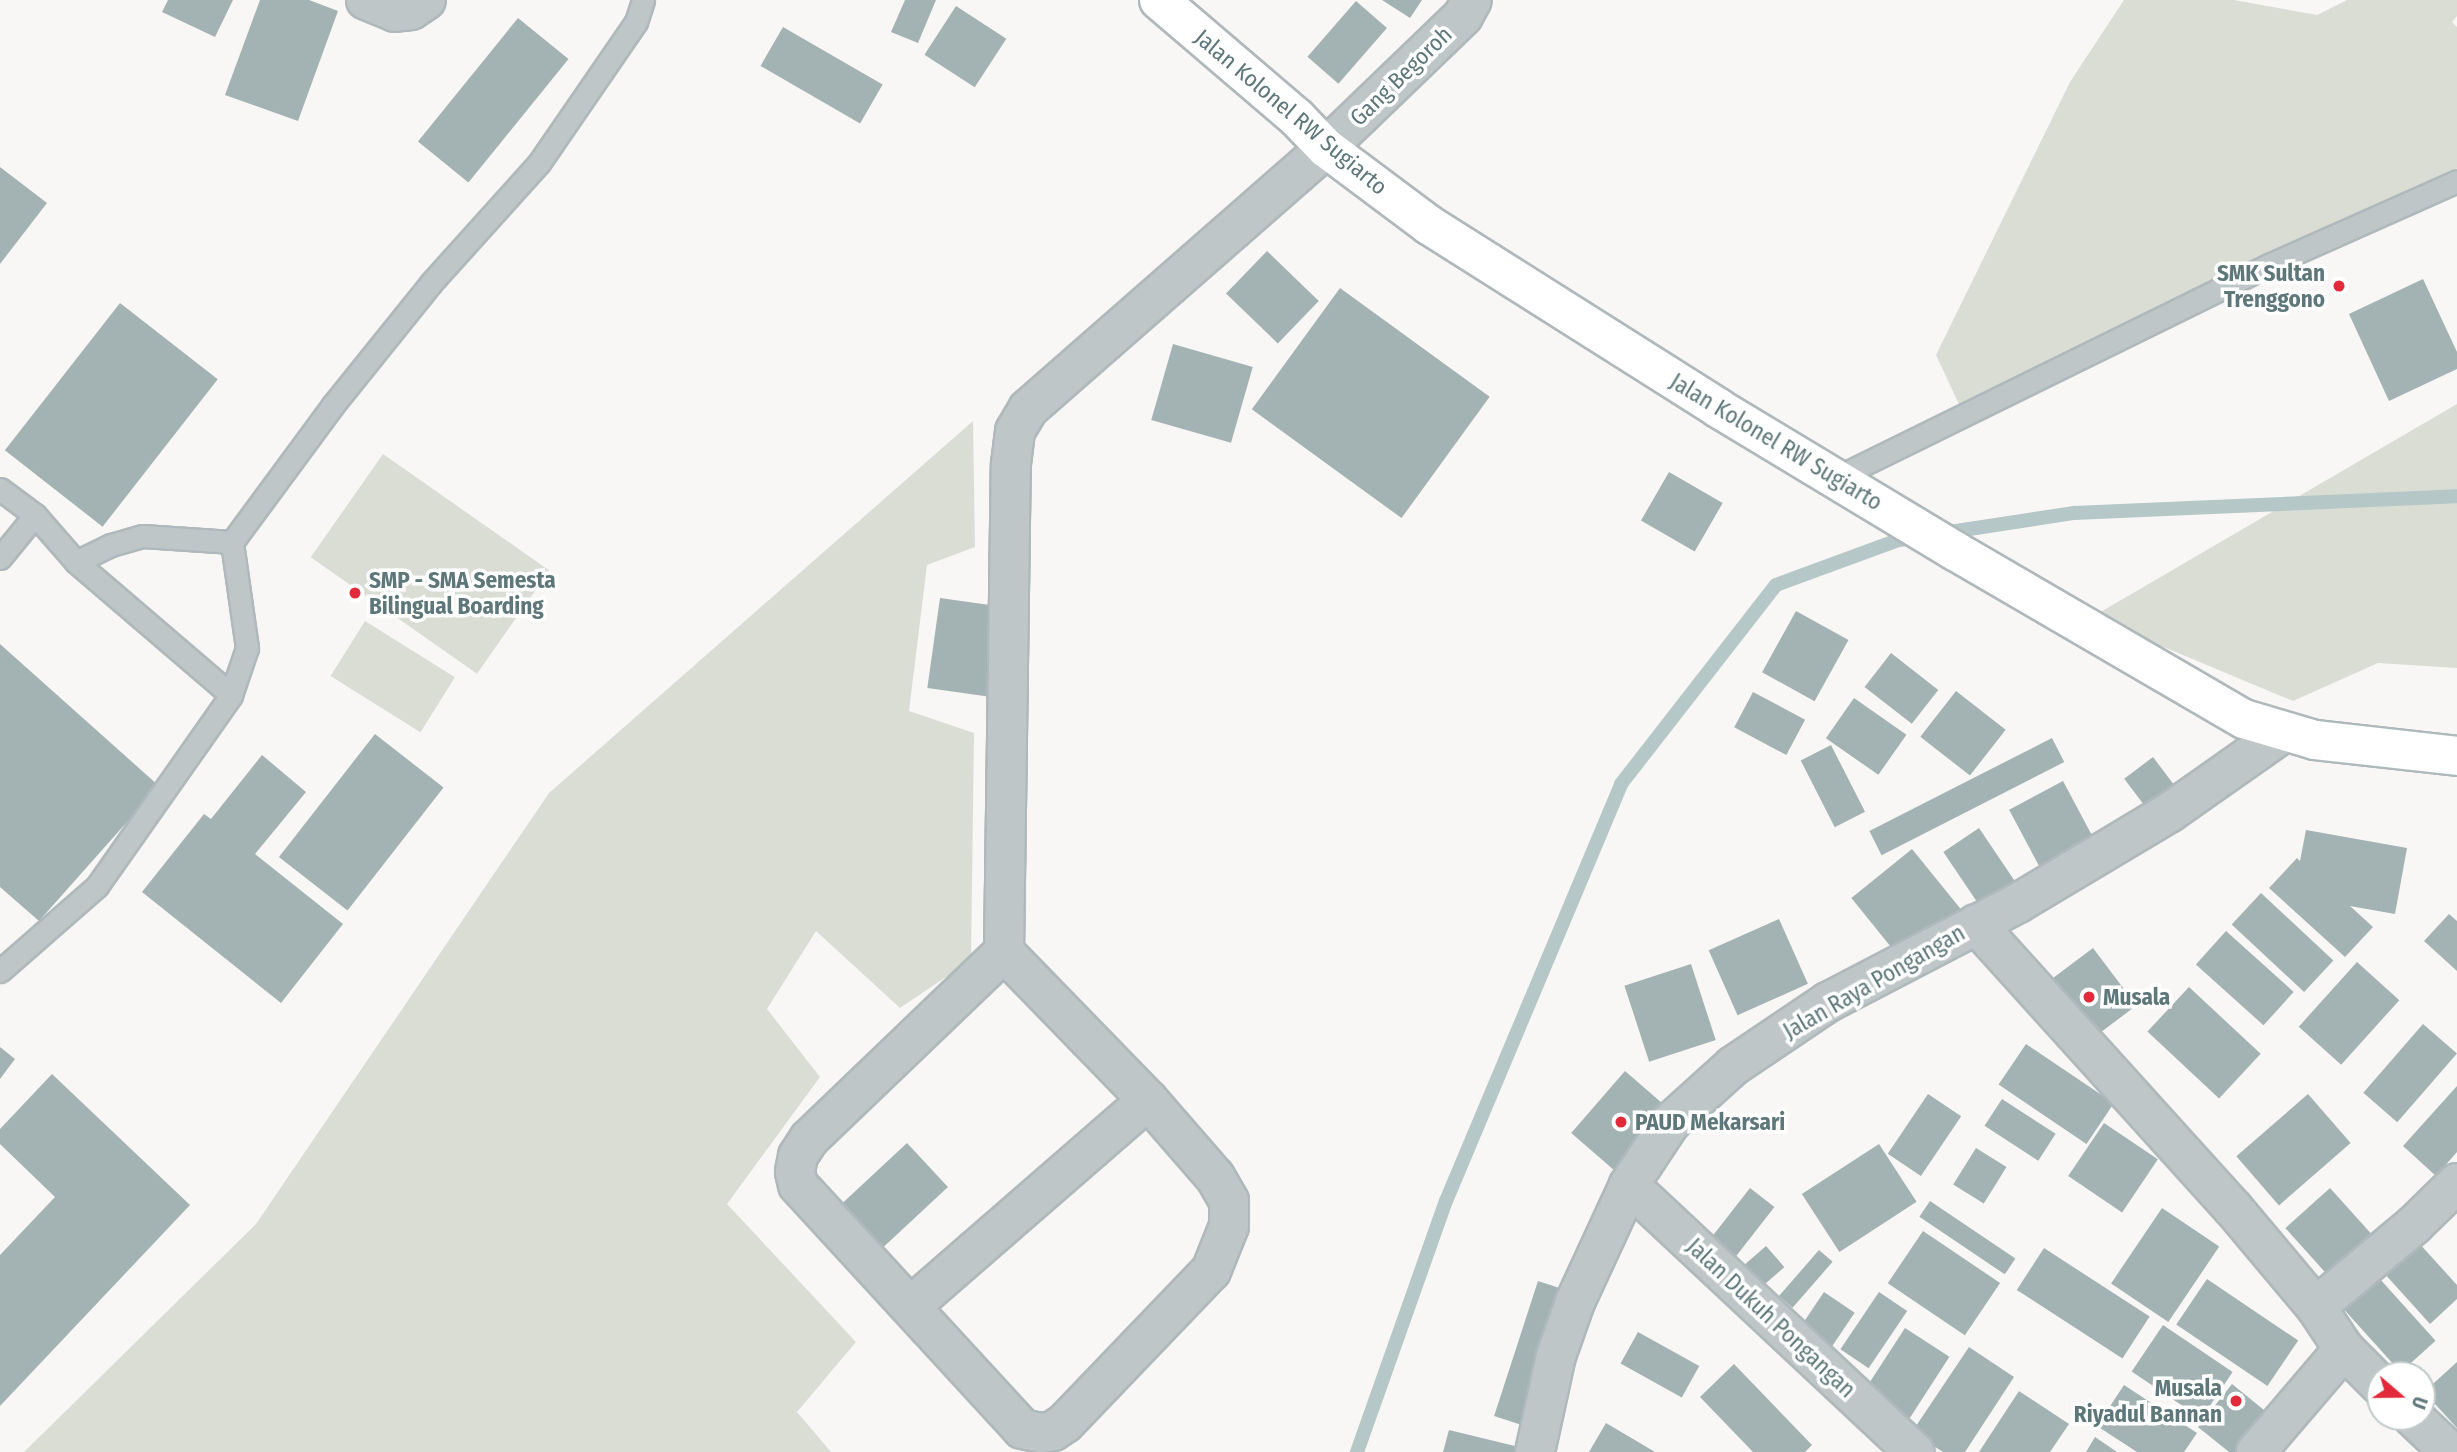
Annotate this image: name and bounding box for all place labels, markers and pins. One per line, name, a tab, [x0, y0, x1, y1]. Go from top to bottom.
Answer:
place label: SMK Sultan Trenggono	[2217, 259, 2325, 313]
marker: SMK Sultan Trenggono	[2331, 278, 2347, 294]
place label: SMP - SMA Semesta Bilingual Boarding	[369, 566, 556, 620]
marker: SMP - SMA Semesta Bilingual Boarding	[347, 585, 363, 601]
place label: Musala	[2103, 983, 2170, 1011]
marker: Musala	[2081, 989, 2097, 1005]
place label: PAUD Mekarsari	[1635, 1108, 1785, 1136]
marker: PAUD Mekarsari	[1613, 1114, 1629, 1130]
place label: Musala Riyadul Bannan	[2074, 1374, 2222, 1428]
marker: Musala Riyadul Bannan	[2228, 1393, 2244, 1409]

